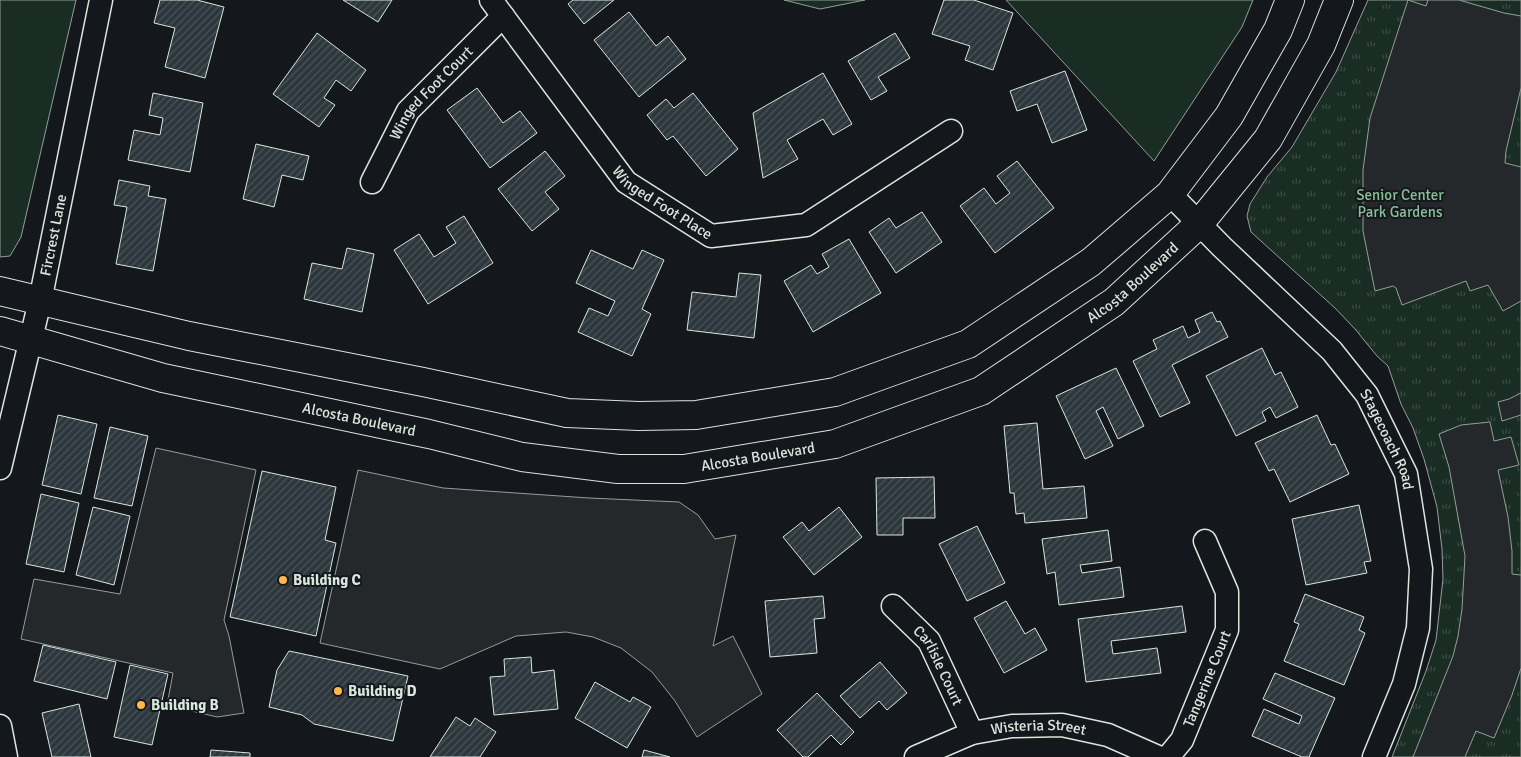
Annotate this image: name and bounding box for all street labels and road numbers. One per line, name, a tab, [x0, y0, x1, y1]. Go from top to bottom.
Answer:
street label: Winged Foot Court	[386, 42, 477, 143]
street label: Winged Foot Place	[608, 162, 716, 243]
street label: Fircrest Lane	[36, 193, 70, 278]
street label: Alcosta Boulevard	[1083, 238, 1182, 327]
street label: Stagecoach Road	[1356, 385, 1417, 491]
street label: Alcosta Boulevard	[301, 399, 417, 440]
street label: Alcosta Boulevard	[700, 438, 816, 475]
street label: Carlisle Court	[910, 622, 967, 708]
street label: Tangerine Court	[1179, 628, 1235, 730]
street label: Wisteria Street	[989, 716, 1088, 739]

